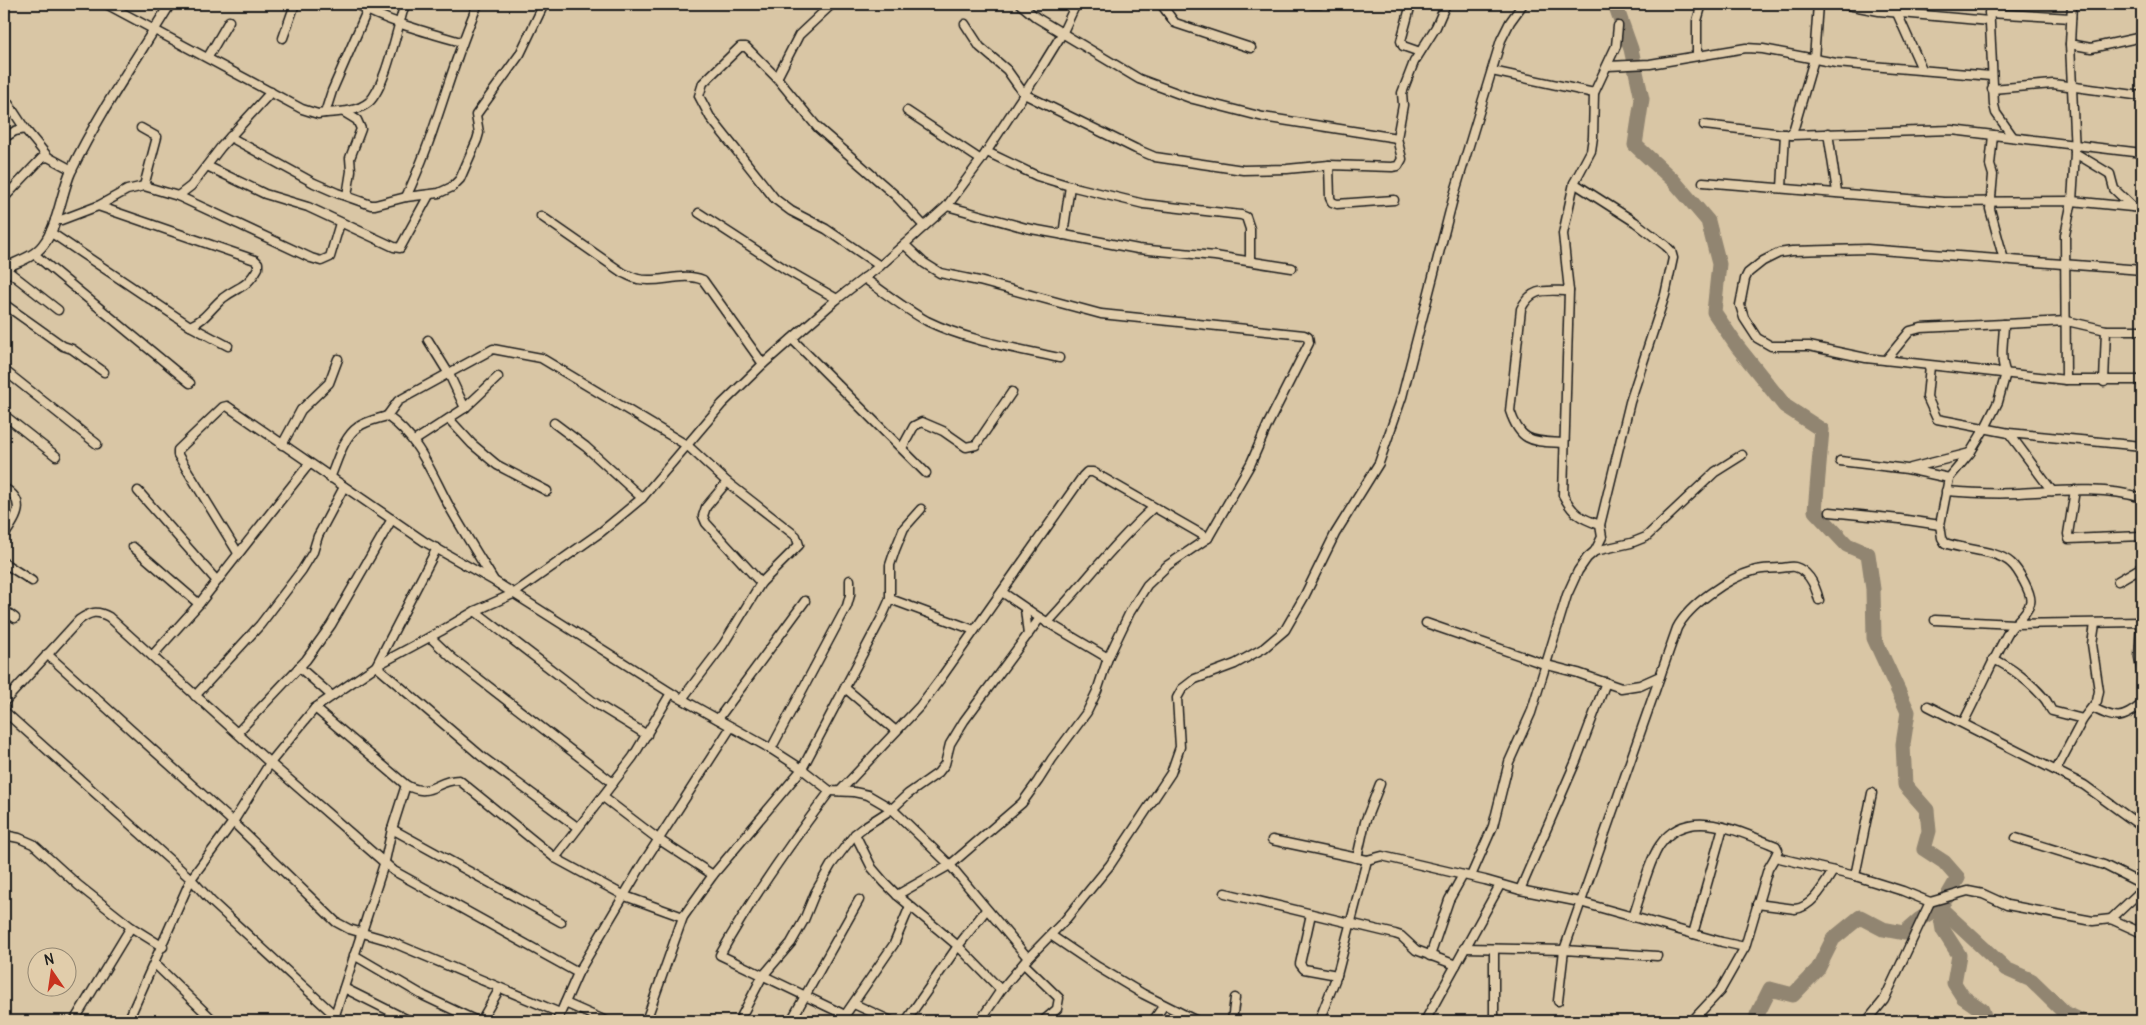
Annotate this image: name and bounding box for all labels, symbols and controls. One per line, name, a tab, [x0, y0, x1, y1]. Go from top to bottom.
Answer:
north arrow	[28, 948, 78, 998]
text: N	[42, 949, 56, 969]

